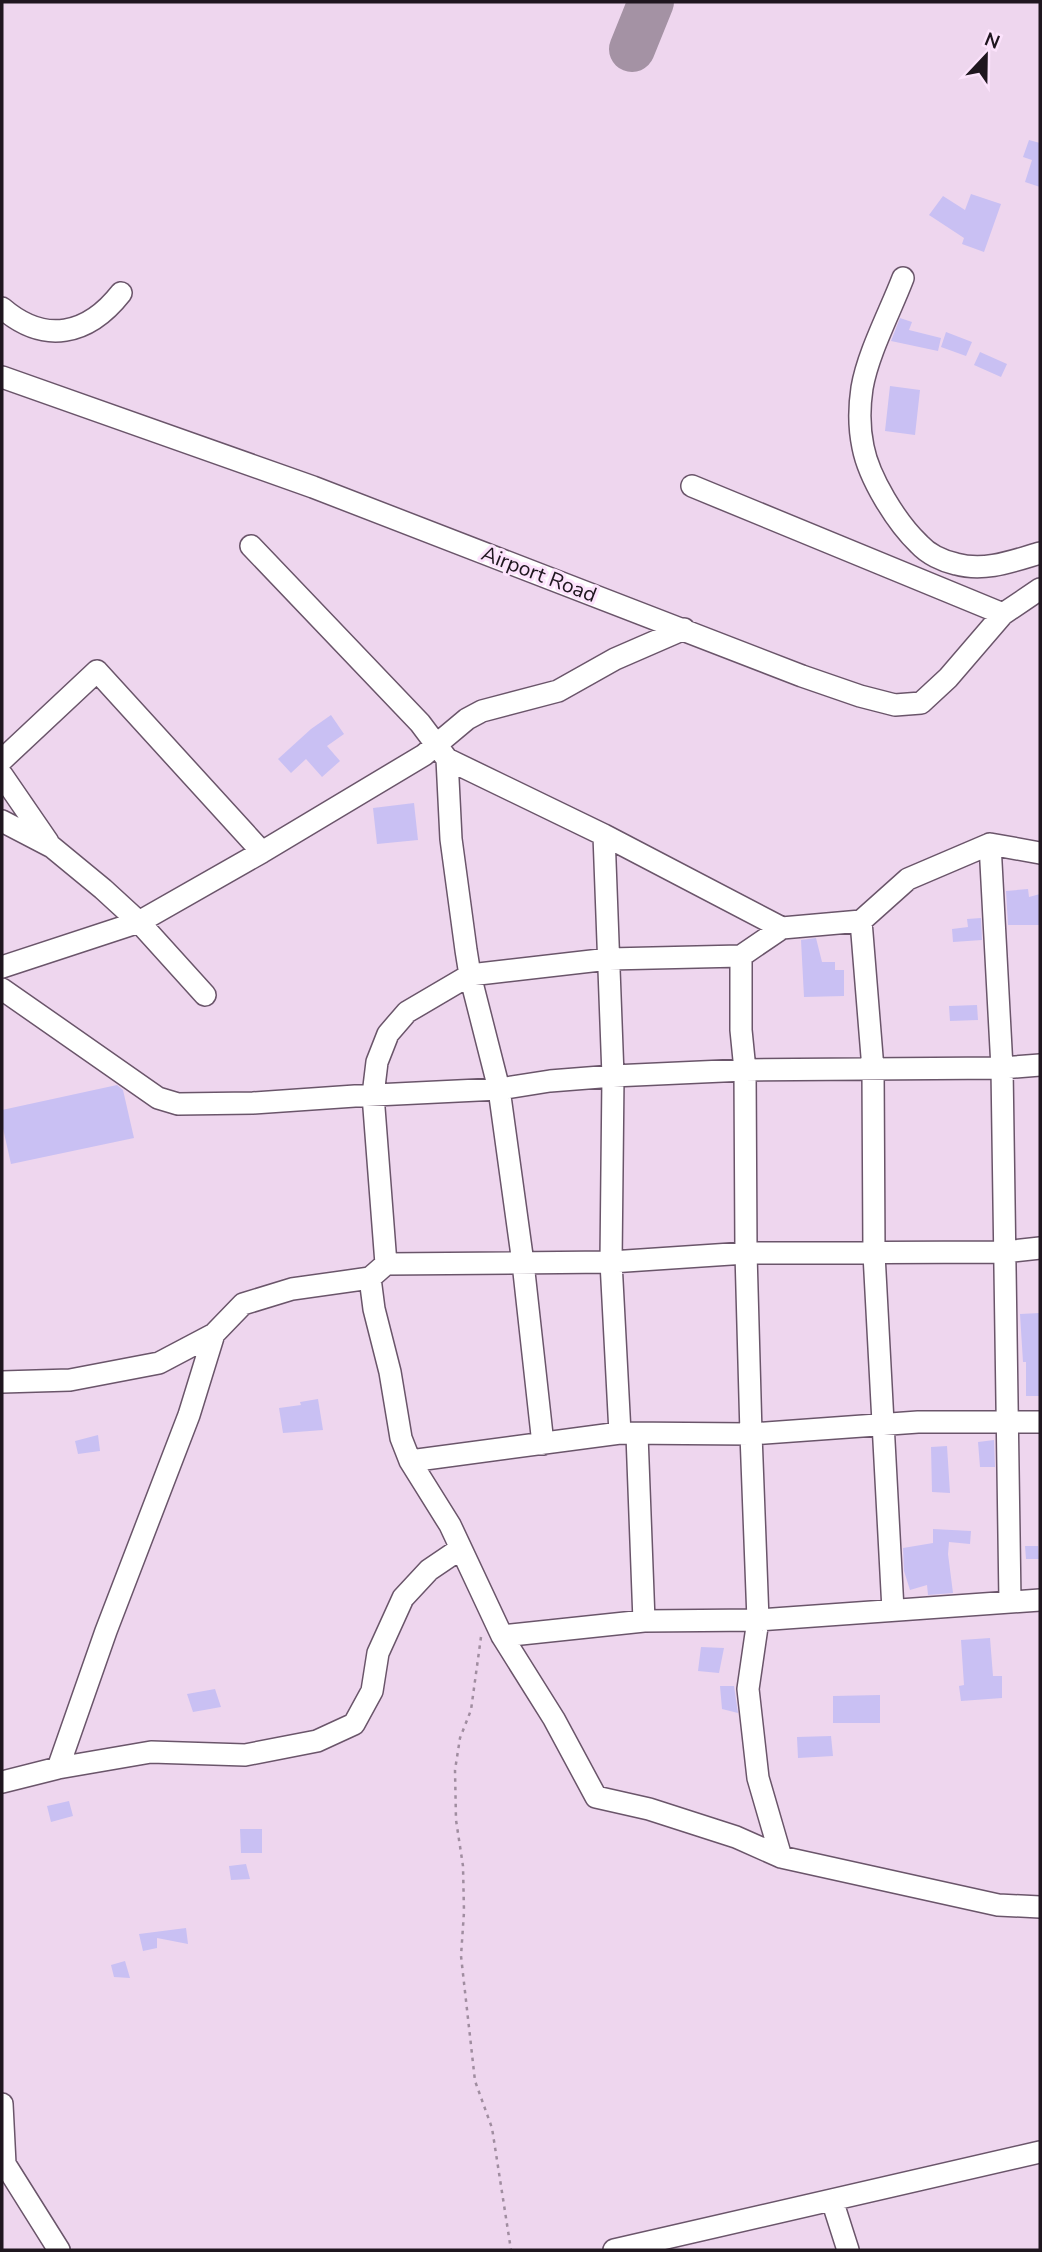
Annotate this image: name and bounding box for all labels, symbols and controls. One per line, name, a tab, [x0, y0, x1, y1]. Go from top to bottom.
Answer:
north arrow	[951, 21, 1021, 91]
text: N	[981, 26, 1003, 56]
street label: Airport Road	[477, 539, 601, 609]

